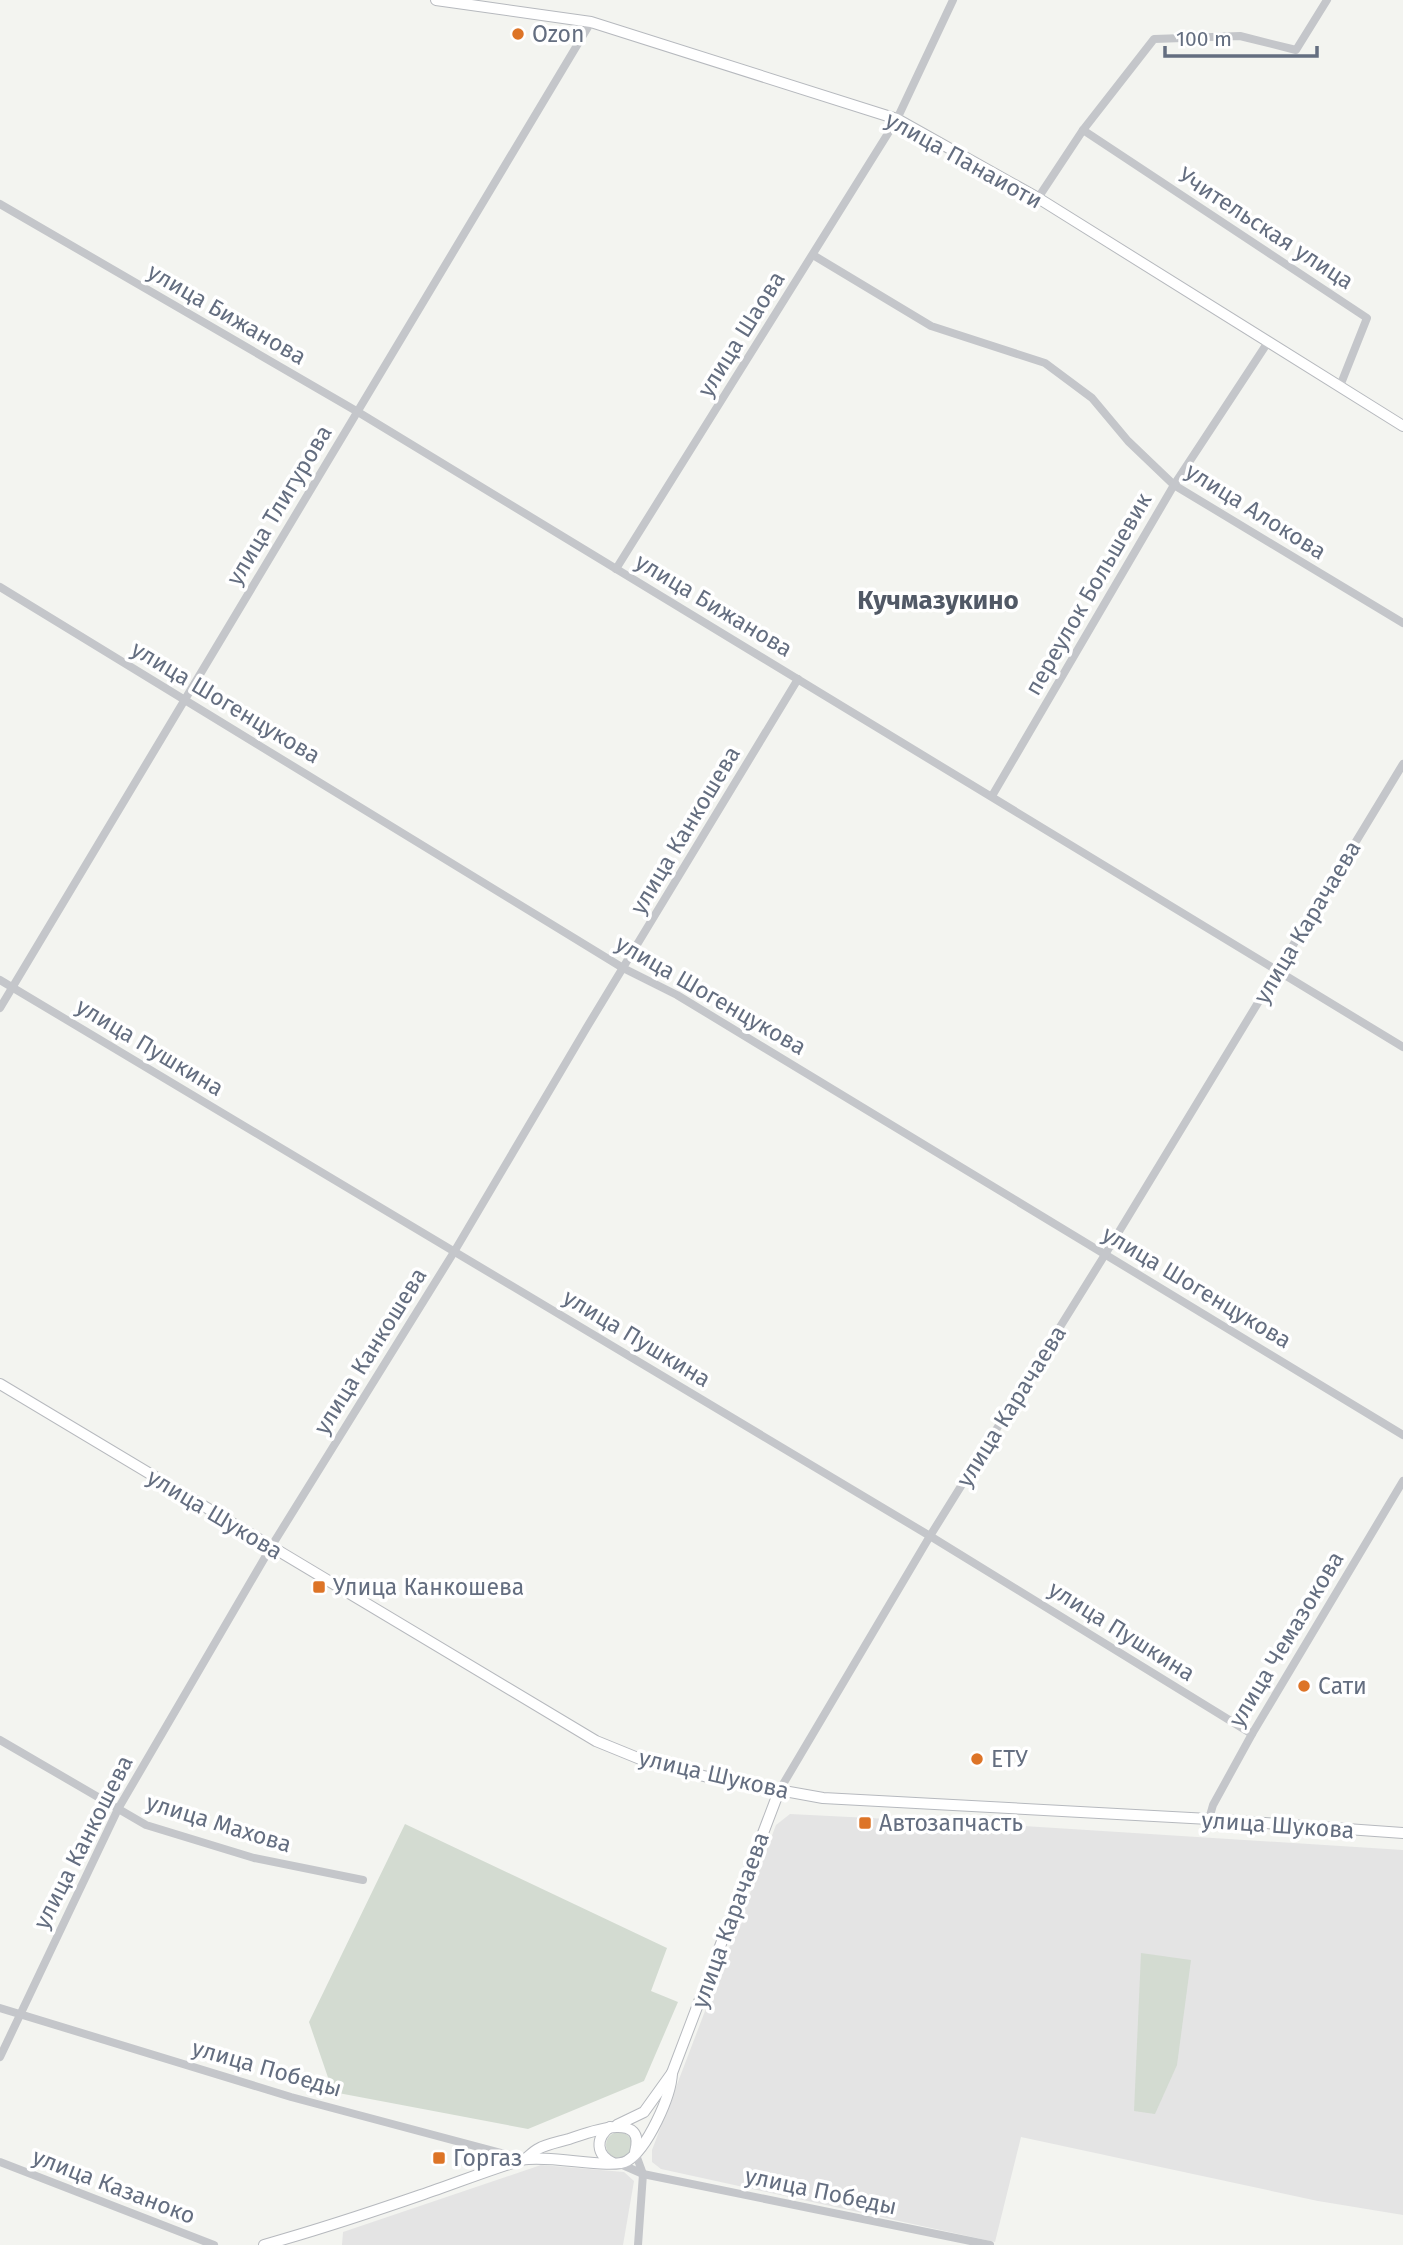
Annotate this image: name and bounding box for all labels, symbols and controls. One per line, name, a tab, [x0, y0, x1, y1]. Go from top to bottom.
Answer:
scale bar	[1165, 14, 1317, 58]
place label: Ozon	[532, 20, 585, 48]
marker: Ozon	[510, 26, 526, 42]
text: 100 m	[1176, 26, 1232, 52]
street label: улица Панаиоти	[881, 105, 1047, 215]
street label: Учительская улица	[1173, 161, 1359, 295]
street label: улица Бижанова	[143, 257, 311, 371]
street label: улица Шаова	[691, 266, 791, 402]
street label: улица Тлигурова	[220, 420, 338, 590]
street label: улица Алокова	[1181, 457, 1331, 565]
street label: переулок Большевик	[1019, 488, 1157, 700]
street label: улица Бижанова	[630, 547, 798, 663]
district label: Кучмазукино	[857, 585, 1019, 616]
street label: улица Шогенцукова	[127, 635, 325, 769]
street label: улица Канкошева	[624, 741, 746, 919]
street label: улица Карачаева	[1247, 835, 1367, 1009]
street label: улица Шогенцукова	[611, 929, 811, 1061]
street label: улица Пушкина	[71, 992, 229, 1102]
street label: улица Шогенцукова	[1098, 1220, 1296, 1354]
street label: улица Канкошева	[308, 1263, 432, 1439]
street label: улица Пушкина	[558, 1283, 716, 1393]
street label: улица Карачаева	[950, 1320, 1072, 1492]
street label: улица Шукова	[142, 1463, 288, 1565]
street label: улица Чемазокова	[1222, 1546, 1350, 1732]
place label: Улица Канкошева	[333, 1573, 524, 1601]
street label: улица Пушкина	[1044, 1575, 1200, 1687]
marker: Улица Канкошева	[311, 1579, 327, 1595]
place label: Сати	[1318, 1672, 1367, 1700]
marker: Сати	[1296, 1678, 1312, 1694]
street label: улица Шукова	[636, 1743, 792, 1805]
place label: ЕТУ	[991, 1745, 1028, 1773]
street label: улица Канкошева	[27, 1751, 139, 1933]
marker: ЕТУ	[969, 1751, 985, 1767]
street label: улица Махова	[143, 1788, 295, 1858]
street label: улица Шукова	[1201, 1806, 1355, 1844]
place label: Автозапчасть	[879, 1809, 1023, 1837]
marker: Автозапчасть	[857, 1815, 873, 1831]
street label: улица Карачаева	[685, 1828, 775, 2012]
street label: улица Победы	[189, 2033, 345, 2103]
street label: улица Казаноко	[29, 2142, 199, 2230]
place label: Горгаз	[453, 2144, 522, 2172]
marker: Горгаз	[431, 2150, 447, 2166]
street label: улица Победы	[743, 2161, 899, 2221]

